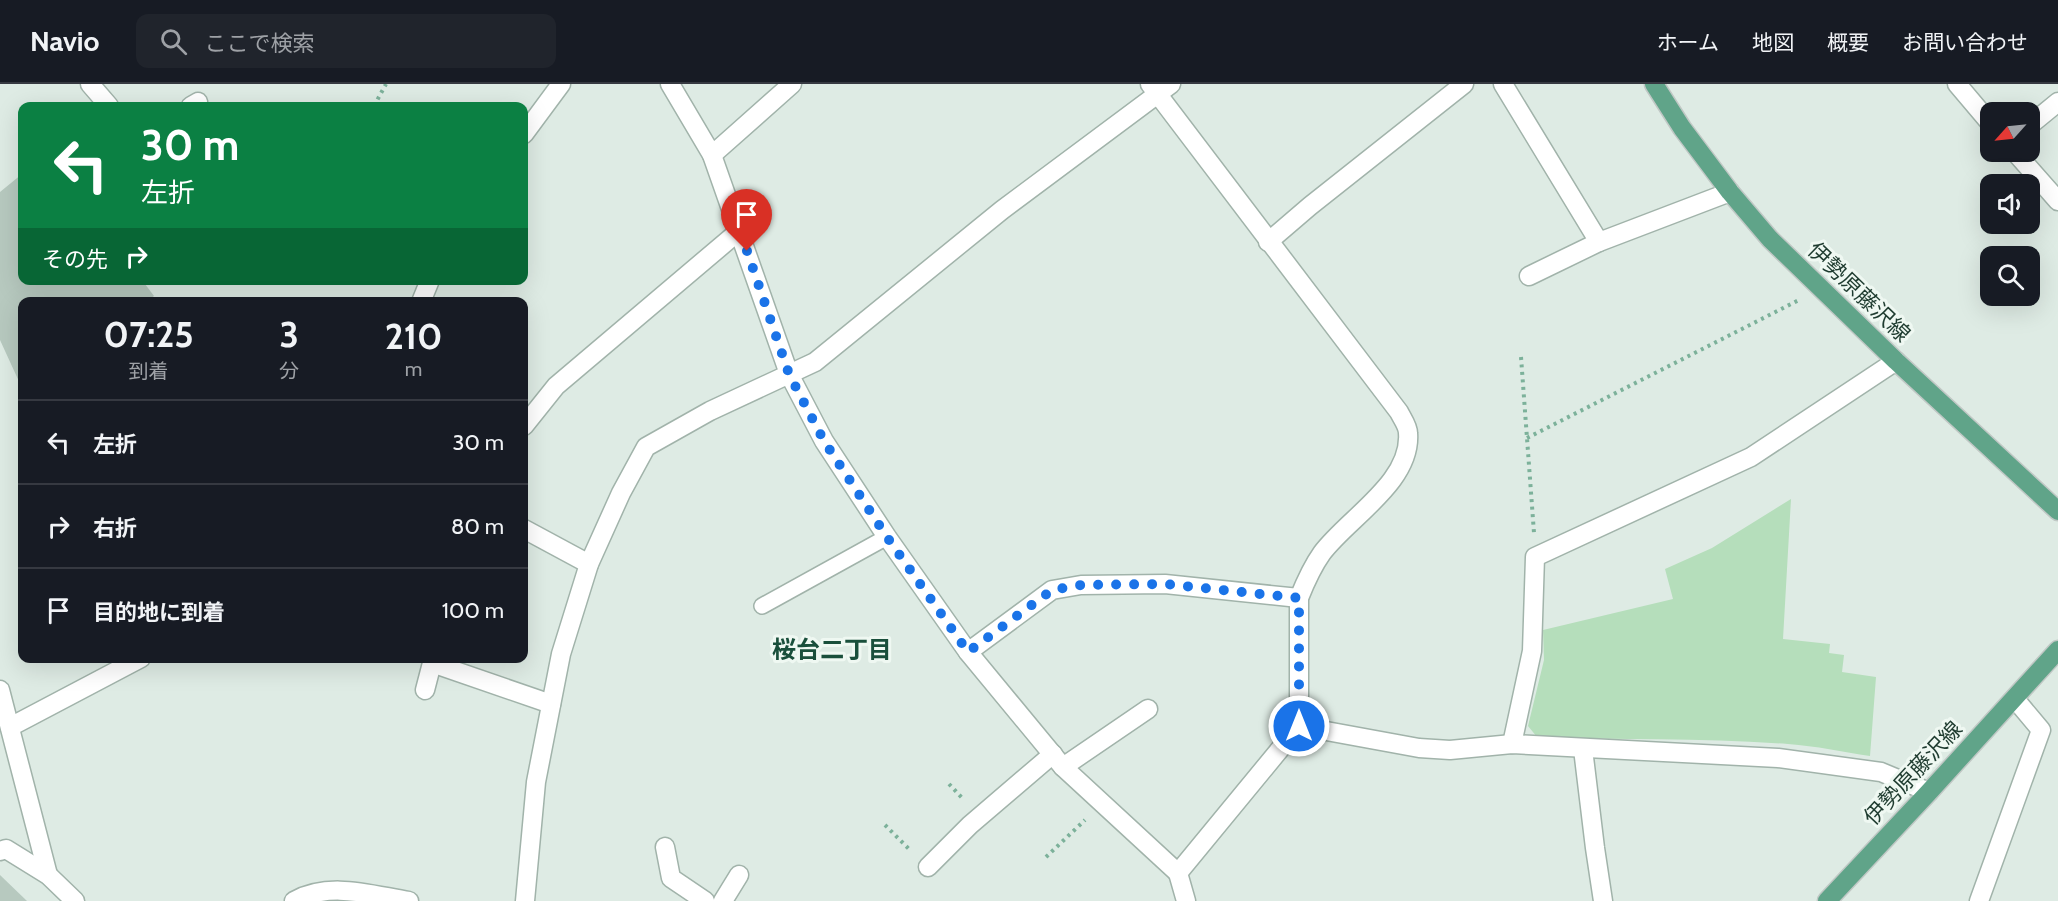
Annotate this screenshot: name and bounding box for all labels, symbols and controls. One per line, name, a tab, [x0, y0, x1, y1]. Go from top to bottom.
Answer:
search box	[136, 14, 556, 68]
text: Navio	[30, 24, 100, 58]
icon: search	[157, 25, 190, 58]
text: ここで検索	[205, 30, 315, 57]
text: ホーム	[1657, 30, 1719, 55]
text: 地図	[1752, 30, 1794, 55]
text: 概要	[1827, 30, 1869, 55]
text: お問い合わせ	[1902, 30, 2028, 55]
north arrow	[1980, 102, 2040, 162]
map controls	[1980, 102, 2040, 306]
text: 30 m	[141, 119, 239, 171]
icon: left	[42, 126, 120, 204]
button: sound	[1980, 174, 2040, 234]
text: 左折	[141, 176, 195, 209]
pin	[721, 189, 772, 251]
icon: arrive	[730, 198, 763, 231]
street label: 伊勢原藤沢線	[1802, 236, 1916, 348]
icon: right	[120, 240, 153, 273]
text: その先	[42, 246, 108, 273]
button: search	[1980, 246, 2040, 306]
text: 07:25	[104, 312, 194, 356]
text: 3	[279, 312, 299, 356]
text: 210	[385, 314, 442, 358]
text: m	[405, 357, 422, 381]
text: 到着	[129, 359, 169, 383]
text: 分	[279, 359, 299, 383]
icon: left	[42, 426, 75, 459]
text: 30 m	[452, 429, 504, 456]
text: 左折	[93, 431, 137, 458]
icon: right	[42, 510, 75, 543]
text: 80 m	[451, 513, 504, 540]
text: 右折	[93, 515, 137, 542]
icon: arrive	[42, 594, 75, 627]
text: 100 m	[442, 597, 504, 624]
text: 目的地に到着	[93, 599, 225, 626]
district label: 桜台二丁目	[772, 635, 892, 664]
position arrow	[1267, 694, 1331, 758]
street label: 伊勢原藤沢線	[1858, 716, 1968, 830]

